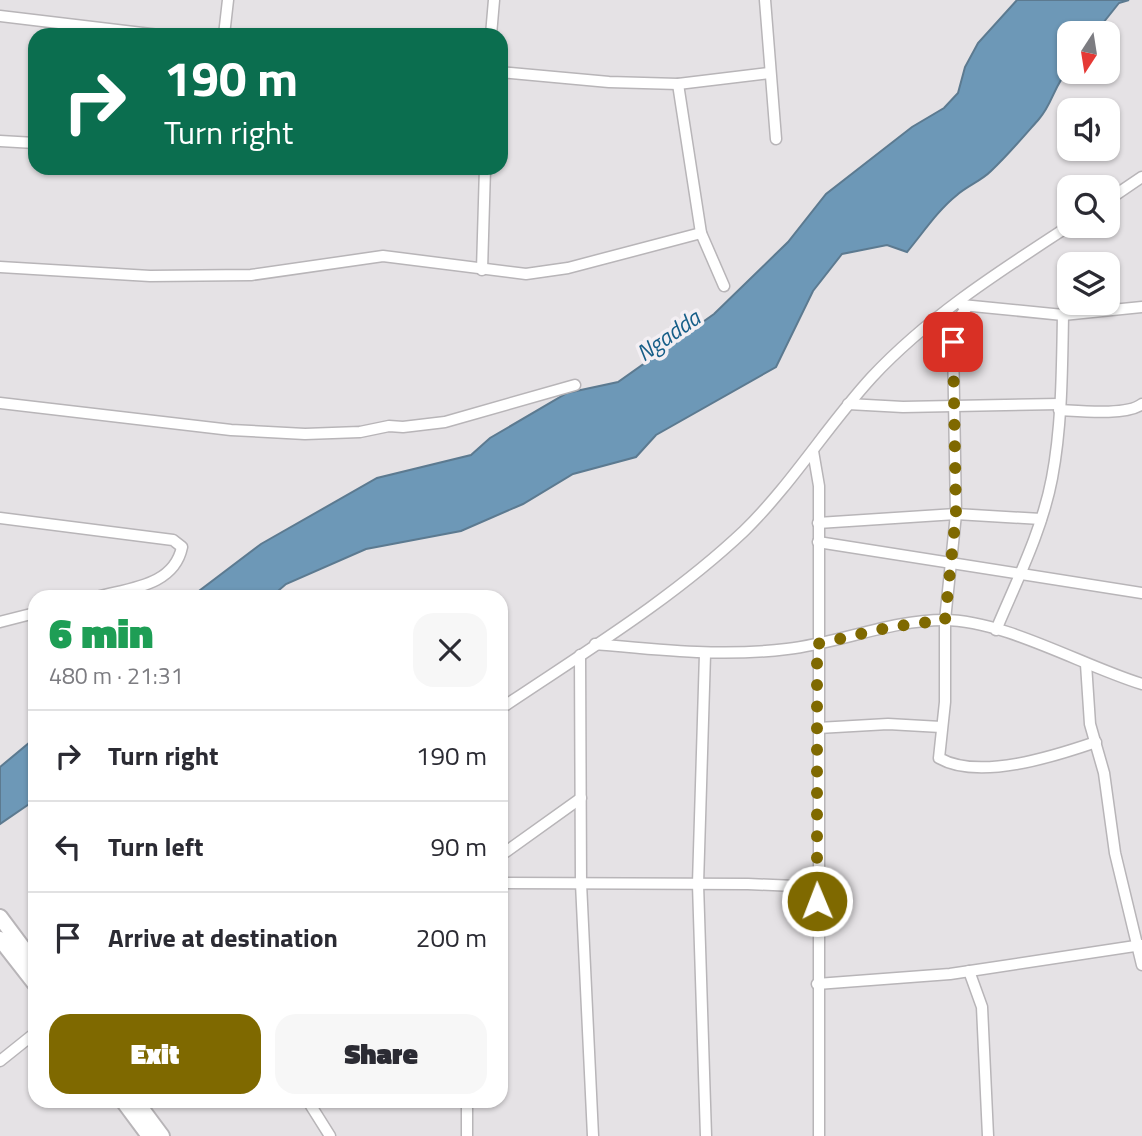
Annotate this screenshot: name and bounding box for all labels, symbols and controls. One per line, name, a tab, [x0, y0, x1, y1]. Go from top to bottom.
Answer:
north arrow	[1057, 21, 1120, 84]
map controls	[1057, 21, 1120, 315]
text: 190 m	[164, 40, 298, 115]
icon: right	[49, 56, 140, 147]
button: sound	[1057, 98, 1120, 161]
text: Turn right	[164, 108, 293, 156]
button: search	[1057, 175, 1120, 238]
button: layers	[1057, 252, 1120, 315]
water label: Ngadda	[629, 299, 708, 370]
pin	[923, 312, 983, 372]
icon: arrive	[934, 323, 972, 361]
text: 6 min	[49, 600, 153, 664]
button: close	[413, 613, 487, 687]
text: 480 m · 21:31	[49, 658, 184, 693]
text: Turn right	[108, 736, 219, 775]
text: 190 m	[416, 736, 487, 775]
icon: right	[49, 737, 87, 775]
text: Turn left	[108, 827, 203, 866]
text: 90 m	[430, 827, 487, 866]
icon: left	[49, 828, 87, 866]
position arrow	[780, 864, 854, 938]
text: Arrive at destination	[108, 918, 338, 957]
text: 200 m	[416, 918, 487, 957]
icon: arrive	[49, 919, 87, 957]
button: Exit	[49, 1014, 261, 1094]
button: Share	[275, 1014, 487, 1094]

